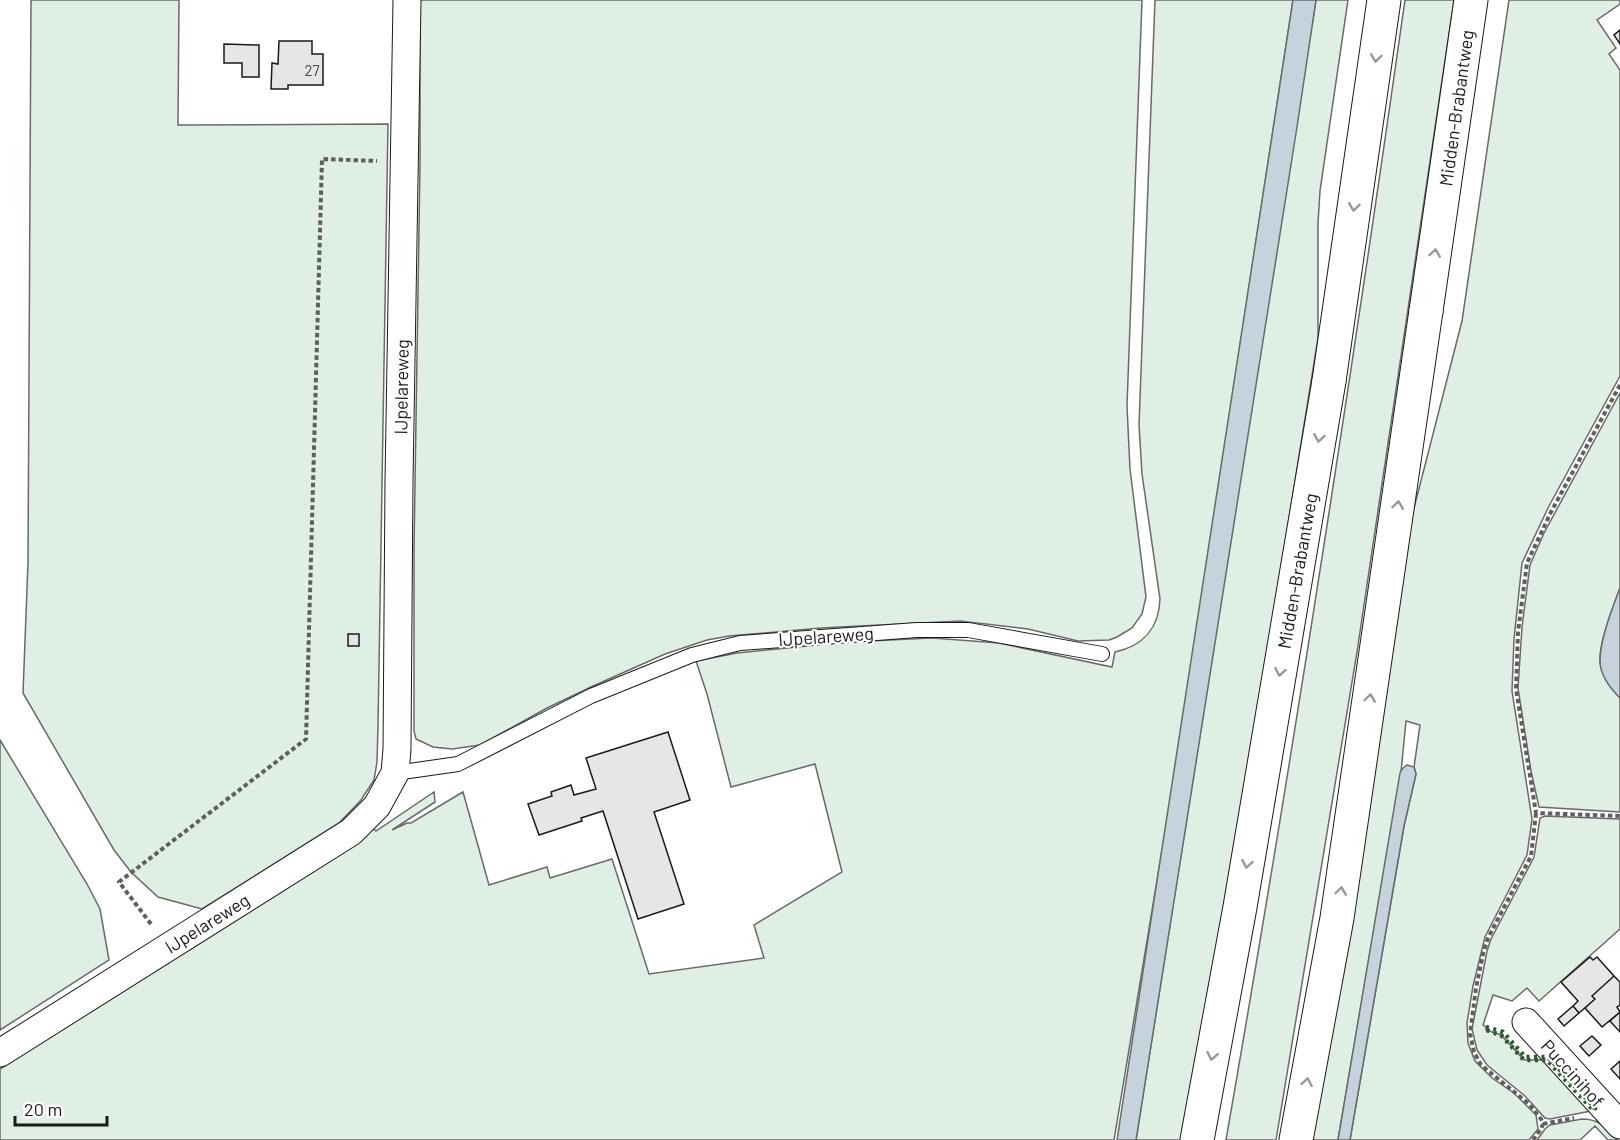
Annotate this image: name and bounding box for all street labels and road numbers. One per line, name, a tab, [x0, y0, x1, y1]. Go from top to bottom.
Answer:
street label: Midden-Brabantweg	[1434, 28, 1478, 188]
street label: IJpelareweg	[389, 339, 413, 435]
street label: Midden-Brabantweg	[1272, 492, 1322, 650]
street label: IJpelareweg	[778, 622, 874, 650]
street label: IJpelareweg	[161, 888, 253, 958]
street label: Puccinihof	[1537, 1035, 1609, 1111]

